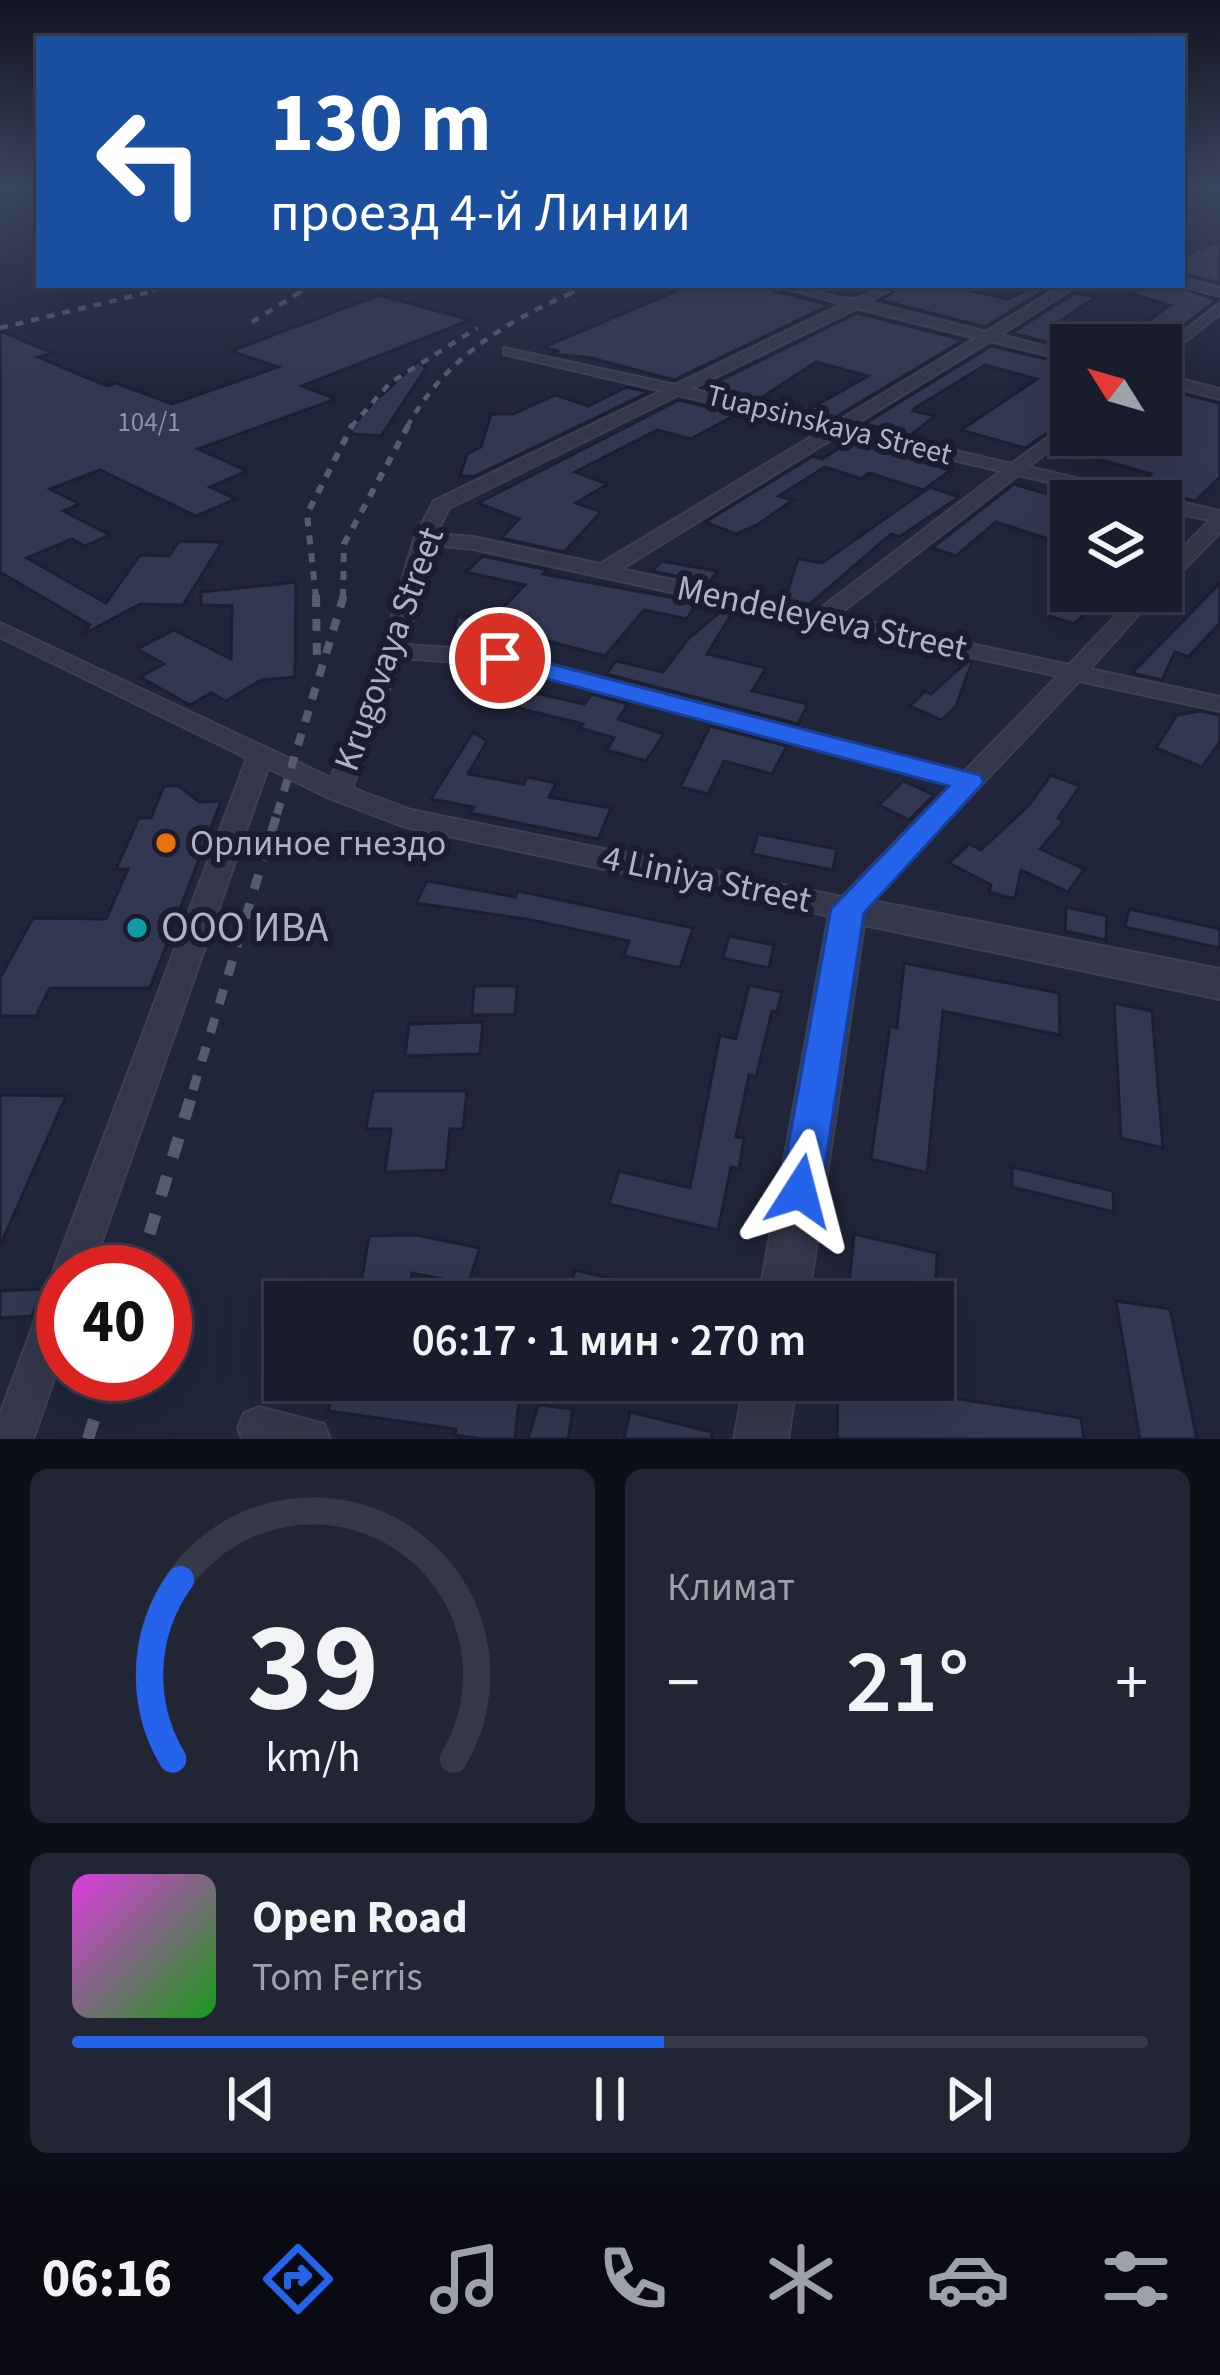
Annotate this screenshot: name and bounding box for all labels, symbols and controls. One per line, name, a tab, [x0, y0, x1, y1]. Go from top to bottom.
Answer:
text: 130 m	[270, 64, 492, 184]
icon: left	[72, 84, 228, 240]
text: проезд 4-й Линии	[270, 175, 691, 252]
north arrow	[1050, 324, 1182, 456]
map controls	[1050, 324, 1182, 612]
street label: Tuapsinskaya Street	[702, 374, 956, 476]
house number: 104/1	[117, 403, 181, 442]
button: layers	[1050, 480, 1182, 612]
street label: Krugovaya Street	[321, 520, 457, 778]
street label: Mendeleyeva Street	[672, 562, 972, 674]
pin	[449, 607, 551, 709]
icon: arrive	[467, 625, 533, 691]
place label: Орлиное гнездо	[190, 818, 446, 869]
marker: Орлиное гнездо	[153, 830, 179, 856]
street label: 4 Liniya Street	[598, 832, 816, 926]
place label: ООО ИВА	[161, 898, 328, 958]
marker: ООО ИВА	[124, 915, 150, 941]
position arrow	[737, 1128, 863, 1254]
speed limit sign: 40	[36, 1245, 192, 1401]
text: 06:17 · 1 мин · 270 m	[412, 1309, 806, 1373]
text: Климат	[667, 1560, 795, 1616]
text: 39	[247, 1580, 378, 1758]
text: 21°	[846, 1619, 969, 1747]
text: −	[667, 1636, 700, 1730]
text: +	[1115, 1636, 1148, 1730]
text: km/h	[265, 1727, 360, 1788]
text: Open Road	[252, 1886, 468, 1950]
text: Tom Ferris	[252, 1950, 423, 2006]
icon: previous	[218, 2066, 284, 2132]
icon: pause	[577, 2066, 643, 2132]
icon: next	[936, 2066, 1002, 2132]
icon: directions	[256, 2237, 340, 2321]
icon: music	[423, 2237, 507, 2321]
icon: phone	[591, 2237, 675, 2321]
icon: climate	[759, 2237, 843, 2321]
icon: car	[926, 2237, 1010, 2321]
icon: filters	[1094, 2237, 1178, 2321]
text: 06:16	[42, 2241, 172, 2318]

